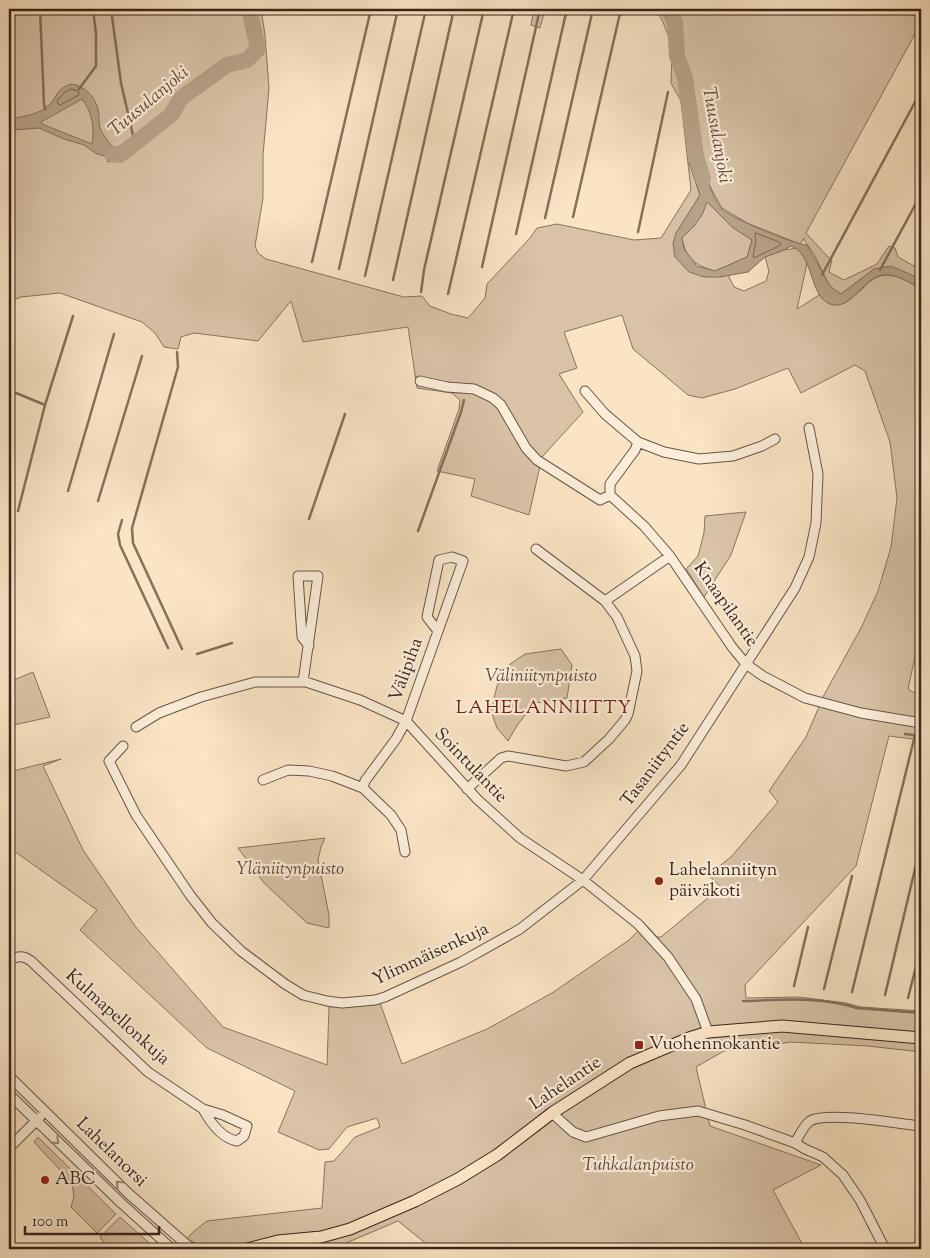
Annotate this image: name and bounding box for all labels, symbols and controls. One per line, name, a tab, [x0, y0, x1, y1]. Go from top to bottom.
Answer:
water label: Tuusulanjoki	[103, 60, 195, 144]
water label: Tuusulanjoki	[694, 85, 738, 186]
street label: Knaapilantie	[686, 557, 764, 653]
street label: Välipiha	[384, 635, 430, 705]
park label: Väliniitynpuisto	[485, 664, 597, 690]
district label: LAHELANNIITTY	[456, 695, 632, 722]
street label: Tasaniityntie	[615, 717, 697, 813]
street label: Sointulantie	[427, 722, 513, 810]
park label: Yläniitynpuisto	[236, 857, 344, 883]
place label: Lahelanniityn päiväkoti	[669, 858, 778, 905]
marker: Lahelanniityn päiväkoti	[653, 875, 665, 887]
street label: Ylimmäisenkuja	[369, 917, 493, 993]
street label: Kulmapellonkuja	[59, 964, 175, 1072]
place label: Vuohennokantie	[649, 1032, 780, 1058]
marker: Vuohennokantie	[633, 1039, 645, 1051]
street label: Lahelantie	[525, 1051, 607, 1117]
street label: Lahelanorsi	[69, 1112, 153, 1194]
one-way arrow	[50, 1135, 59, 1144]
park label: Tuhkalanpuisto	[582, 1153, 694, 1179]
place label: ABC	[55, 1167, 95, 1193]
marker: ABC	[39, 1174, 51, 1186]
one-way arrow	[116, 1181, 125, 1190]
scale bar	[25, 1203, 159, 1235]
text: 100 m	[32, 1212, 69, 1233]

